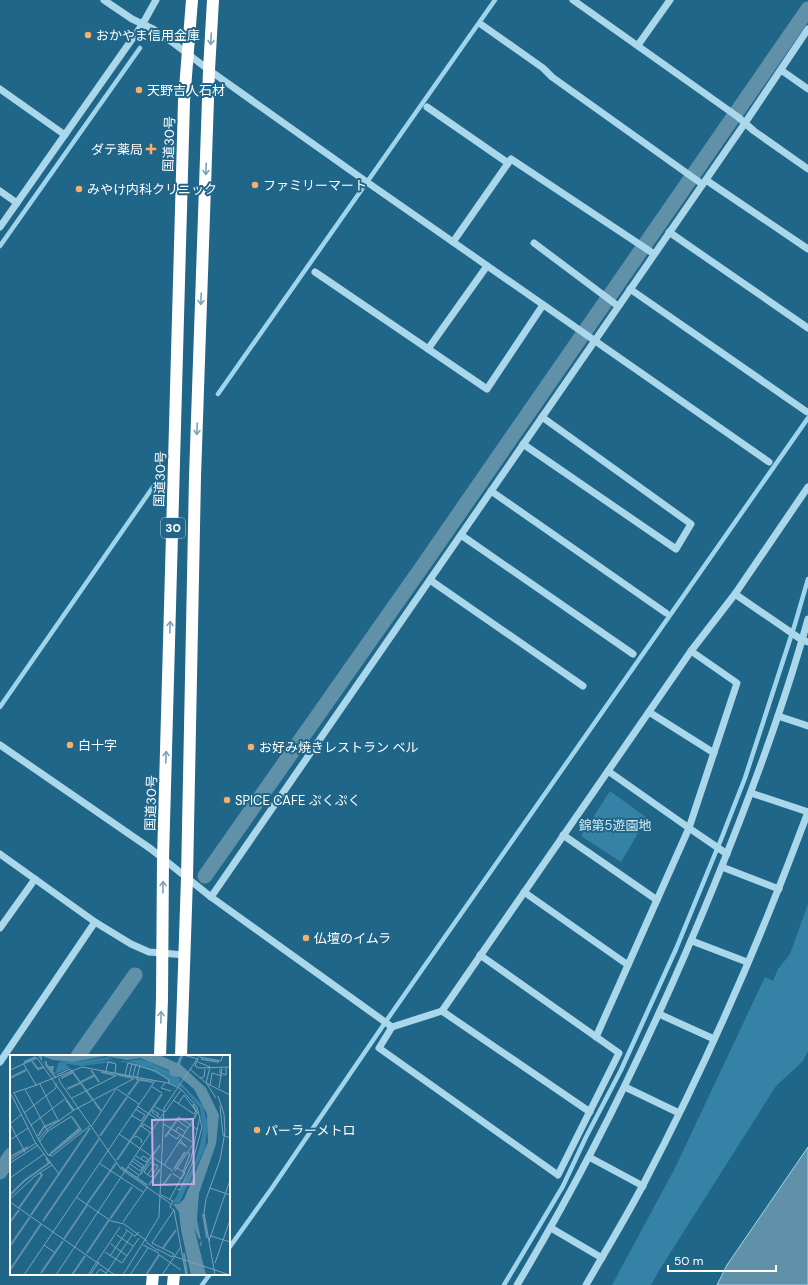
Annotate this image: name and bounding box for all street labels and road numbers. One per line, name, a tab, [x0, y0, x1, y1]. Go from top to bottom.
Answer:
street label: 国道30号	[160, 116, 178, 172]
street label: 国道30号	[151, 451, 169, 507]
road number: 30	[161, 518, 185, 538]
street label: 国道30号	[142, 775, 160, 831]

